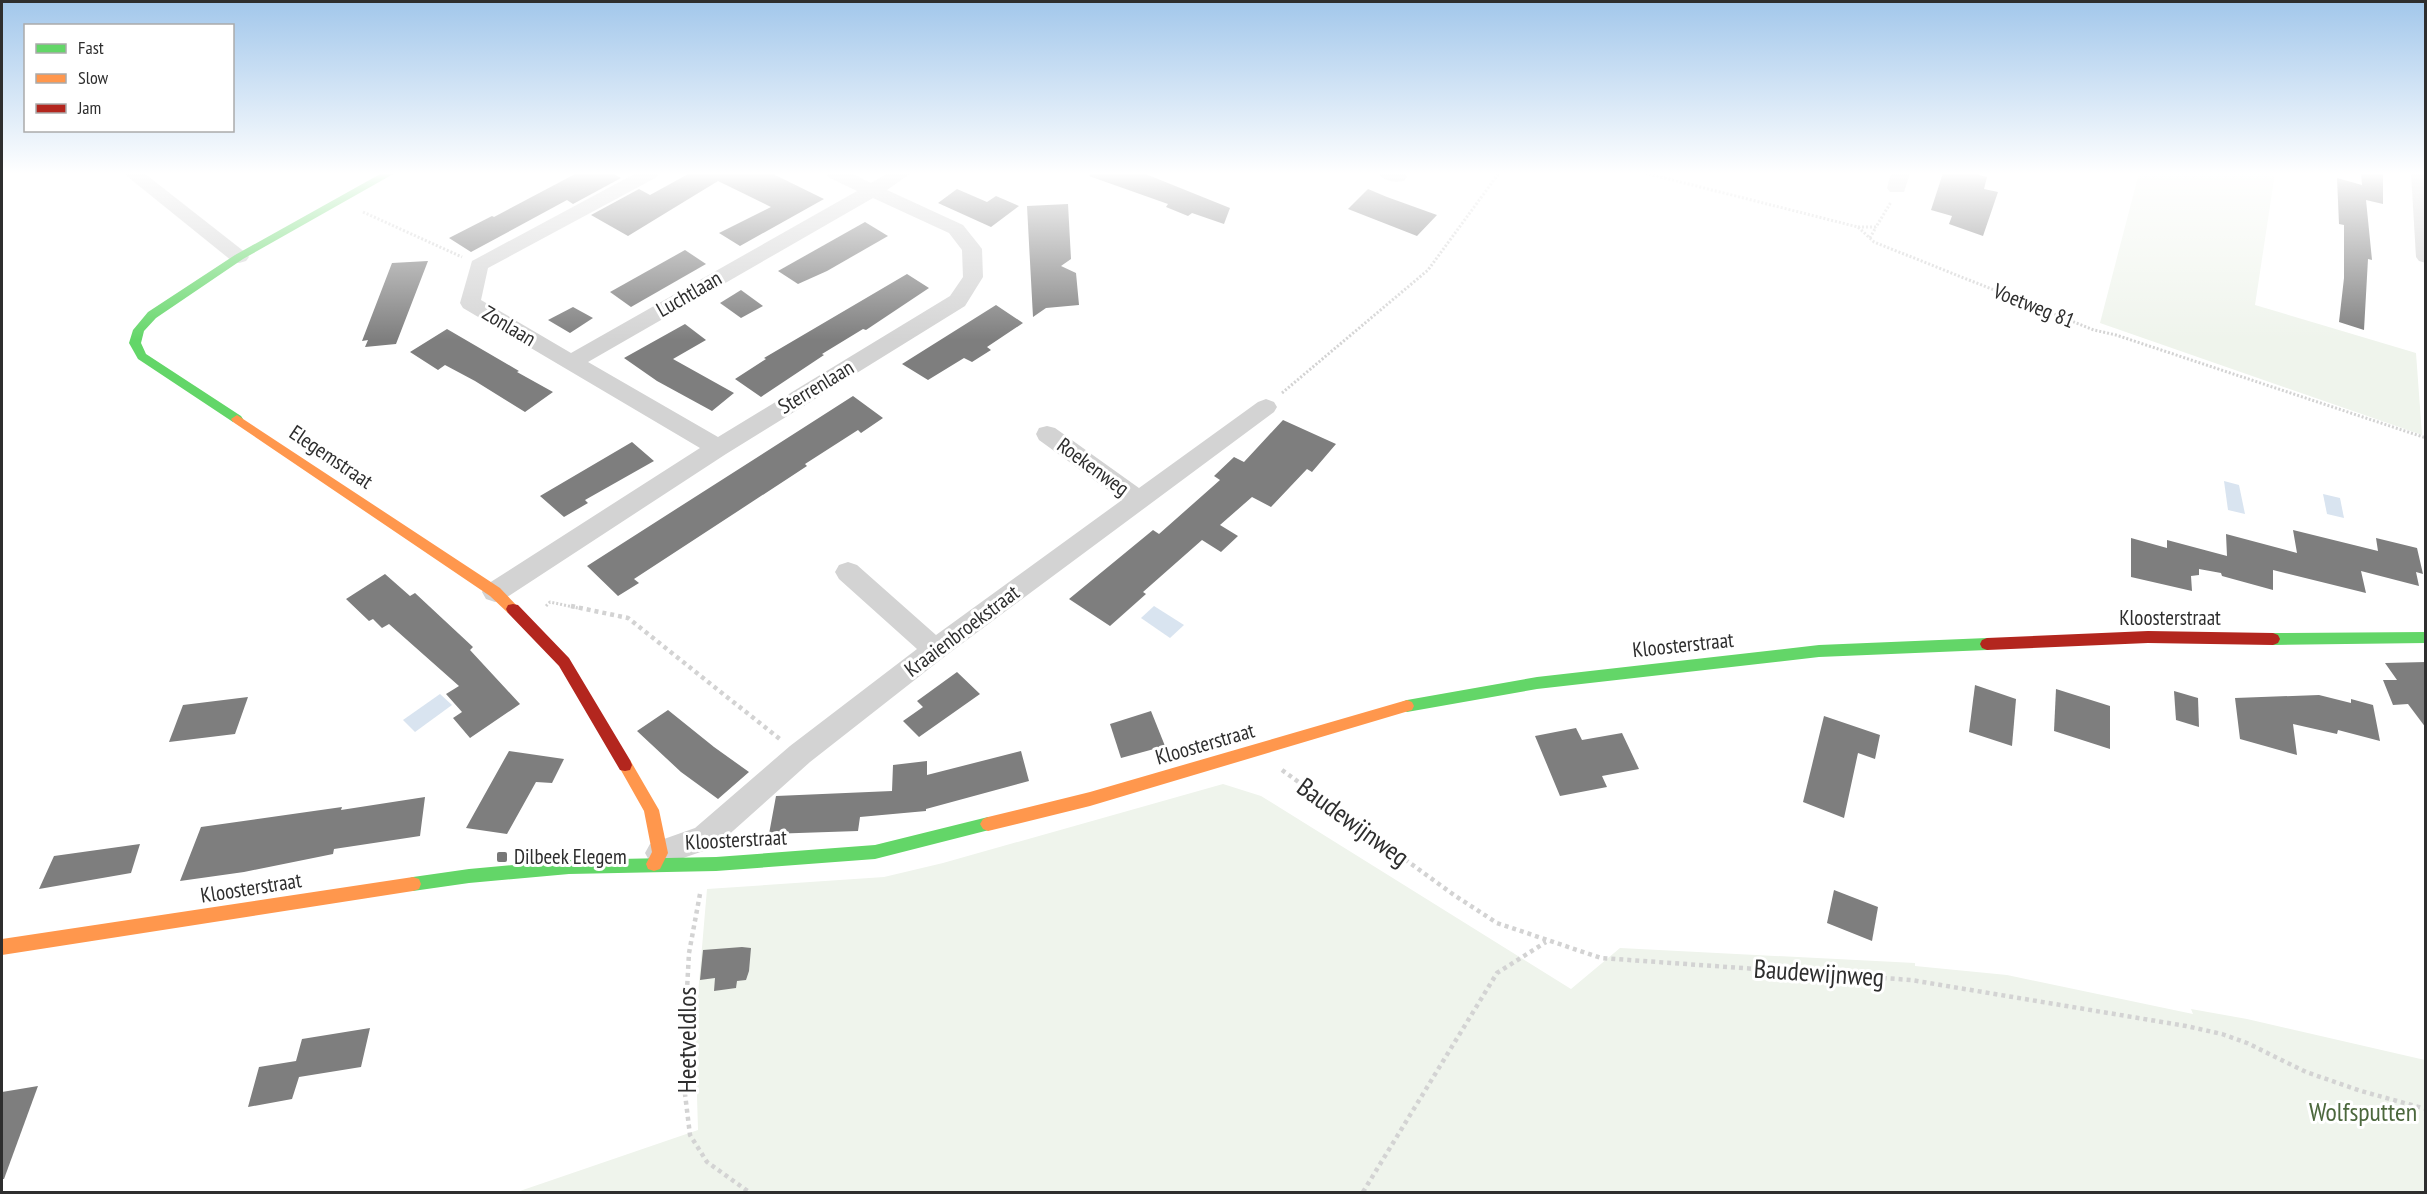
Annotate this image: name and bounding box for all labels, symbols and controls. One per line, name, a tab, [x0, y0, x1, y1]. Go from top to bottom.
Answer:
legend	[24, 24, 234, 132]
text: Fast	[78, 36, 104, 59]
text: Slow	[78, 66, 109, 89]
text: Jam	[77, 96, 101, 119]
street label: Luchtlaan	[651, 264, 726, 323]
street label: Voetweg 81	[1989, 277, 2079, 334]
street label: Zonlaan	[478, 299, 541, 352]
street label: Sterrenlaan	[773, 353, 859, 420]
street label: Elegemstraat	[284, 419, 378, 494]
street label: Roekenweg	[1052, 431, 1135, 502]
street label: Kraaienbroekstraat	[899, 579, 1025, 683]
street label: Kloosterstraat	[2119, 604, 2221, 631]
street label: Kloosterstraat	[1631, 626, 1735, 663]
street label: Kloosterstraat	[1152, 716, 1258, 771]
street label: Baudewijnweg	[1291, 770, 1416, 873]
street label: Kloosterstraat	[684, 823, 788, 856]
place label: Dilbeek Elegem	[514, 843, 627, 870]
marker: Dilbeek Elegem	[495, 850, 509, 864]
street label: Kloosterstraat	[199, 866, 303, 909]
street label: Baudewijnweg	[1753, 951, 1885, 994]
street label: Heetveldlos	[670, 987, 703, 1093]
park label: Wolfsputten	[2309, 1095, 2417, 1128]

